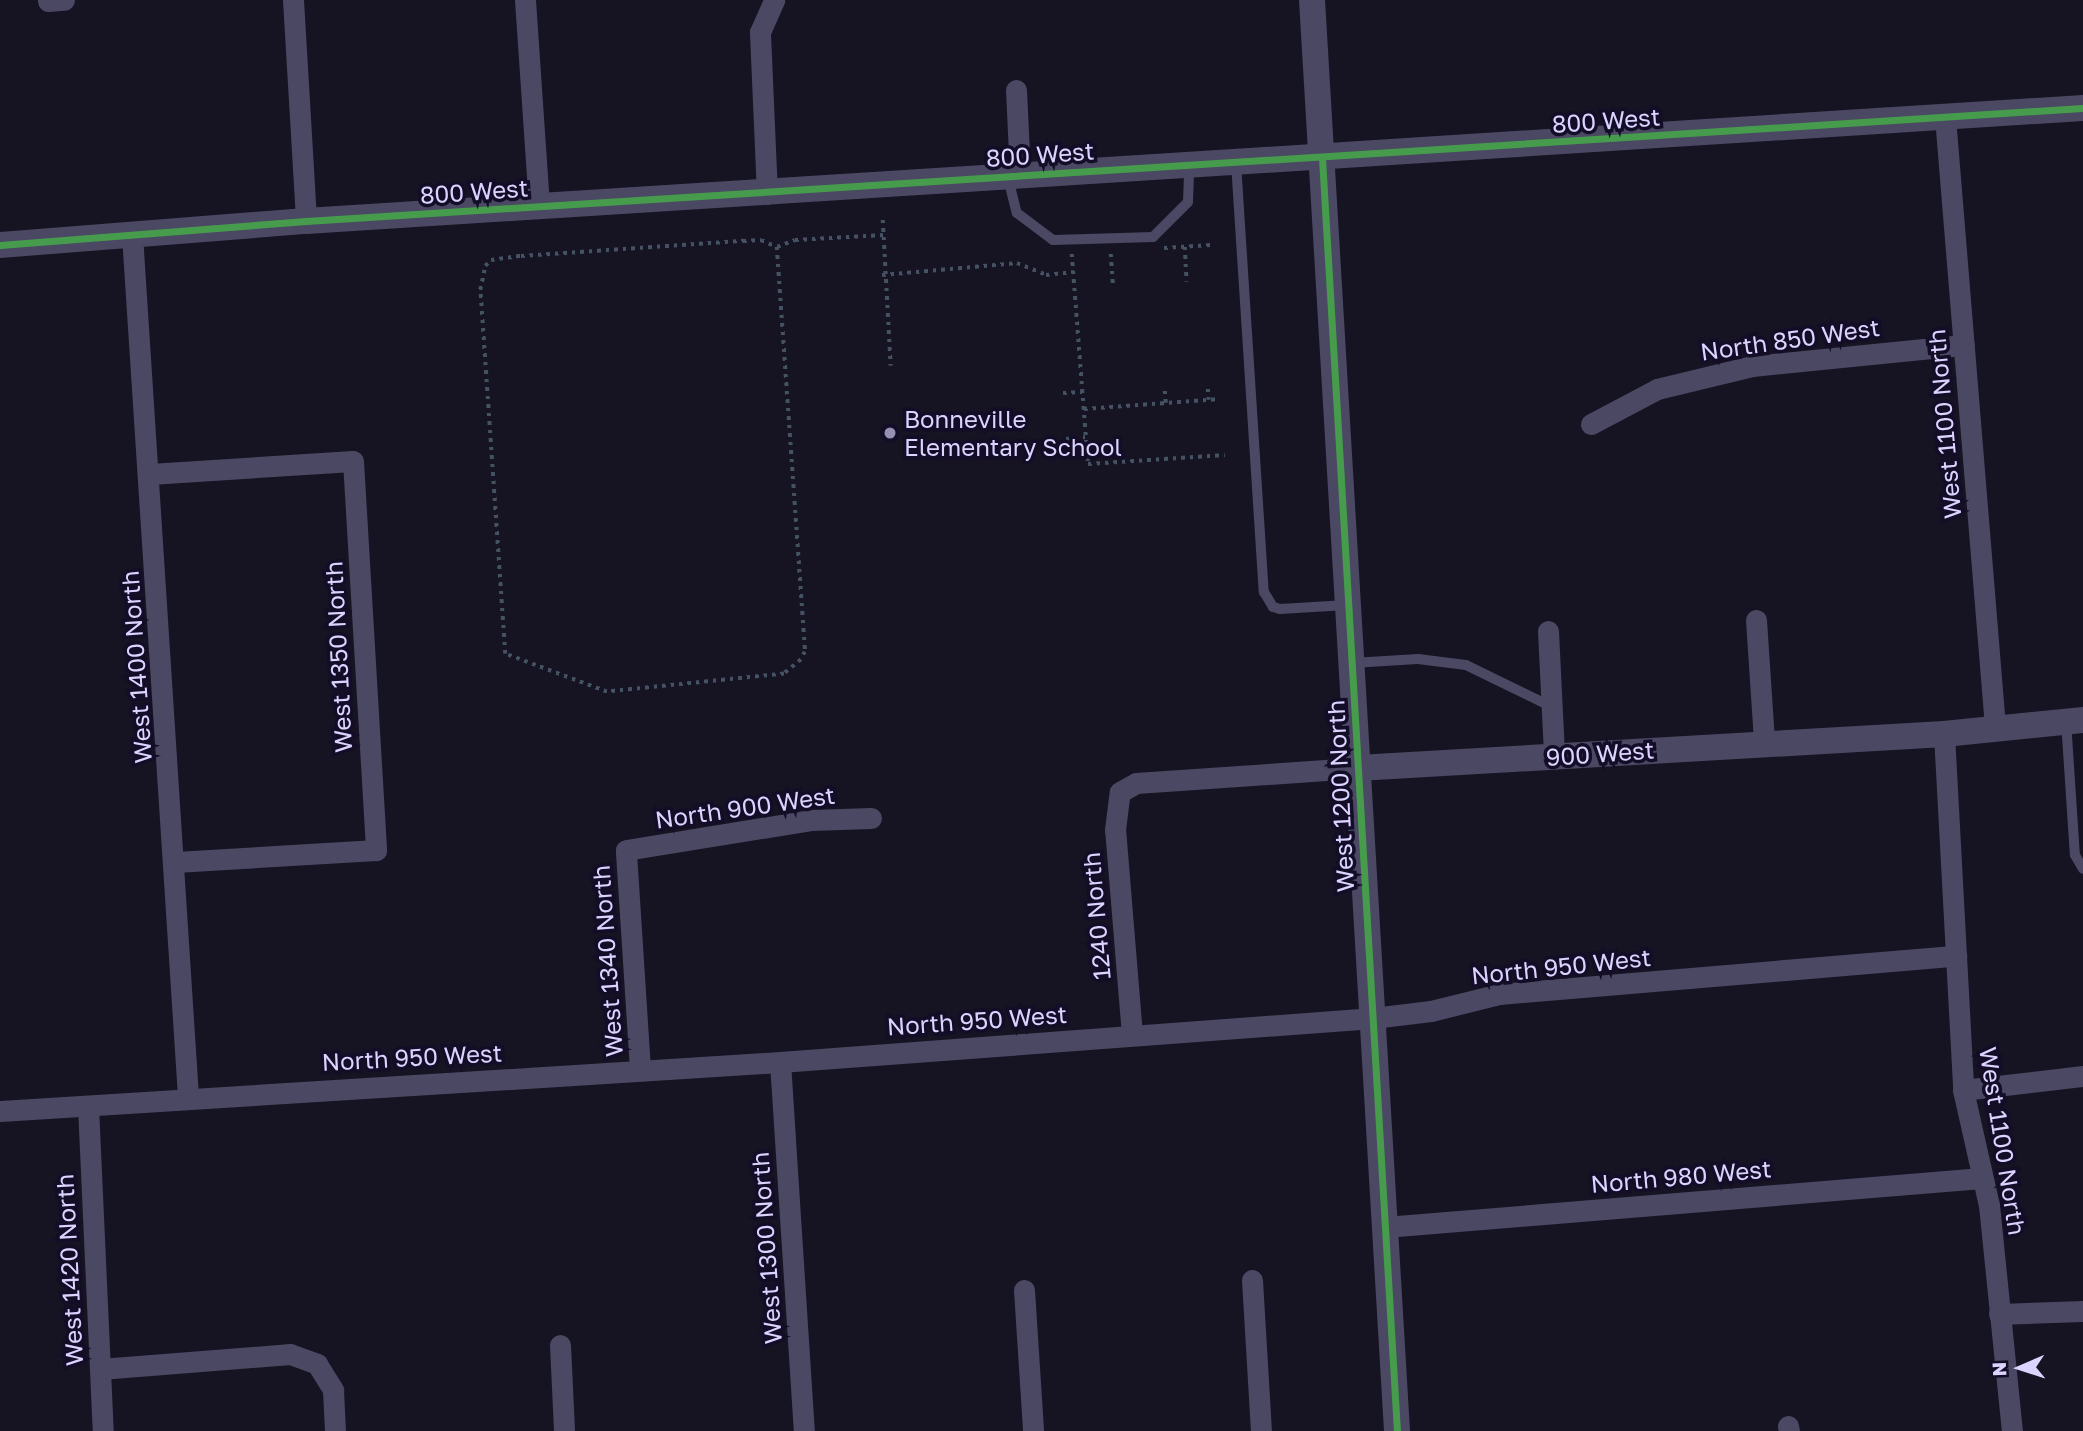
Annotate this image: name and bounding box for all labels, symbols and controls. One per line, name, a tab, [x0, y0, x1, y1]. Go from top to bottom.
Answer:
street label: 800 West	[1551, 102, 1661, 138]
street label: 800 West	[985, 136, 1095, 172]
street label: 800 West	[419, 173, 529, 209]
street label: North 850 West	[1699, 312, 1881, 366]
street label: West 1100 North	[1921, 328, 1967, 520]
place label: Bonneville Elementary School	[904, 405, 1122, 461]
marker: Bonneville Elementary School	[882, 425, 898, 441]
street label: West 1350 North	[319, 561, 357, 753]
street label: West 1400 North	[115, 570, 157, 764]
street label: West 1200 North	[1321, 699, 1359, 893]
street label: 900 West	[1545, 735, 1655, 771]
street label: North 900 West	[653, 780, 837, 834]
street label: 1240 North	[1076, 851, 1116, 981]
street label: West 1340 North	[586, 864, 628, 1058]
street label: North 950 West	[1470, 942, 1652, 990]
street label: North 950 West	[886, 999, 1068, 1041]
street label: North 950 West	[321, 1038, 503, 1076]
street label: West 1100 North	[1974, 1045, 2032, 1237]
street label: West 1300 North	[745, 1151, 787, 1345]
street label: North 980 West	[1589, 1154, 1773, 1198]
street label: West 1420 North	[50, 1173, 88, 1367]
north arrow	[1985, 1333, 2055, 1403]
text: N	[1987, 1361, 2010, 1377]

